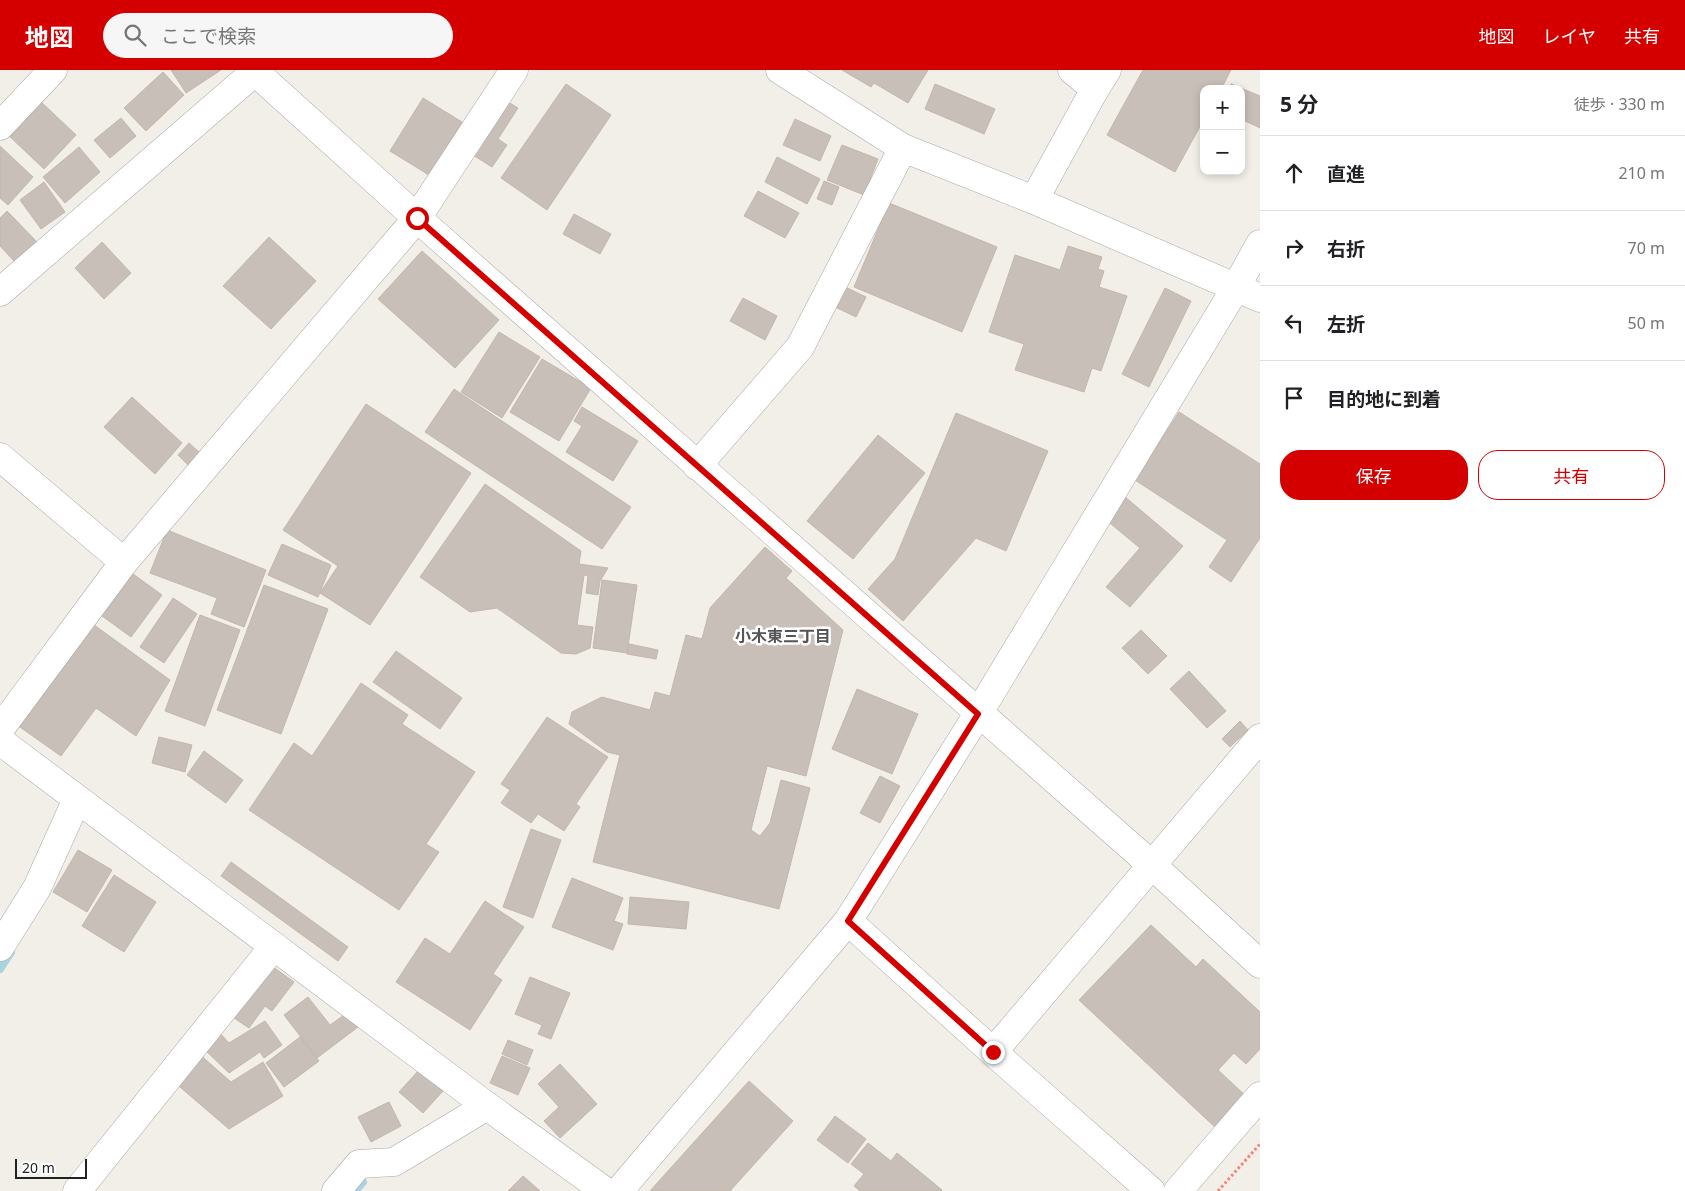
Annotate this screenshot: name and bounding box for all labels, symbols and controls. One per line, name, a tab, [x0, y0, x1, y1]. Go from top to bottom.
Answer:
search box	[103, 13, 453, 58]
text: 地図	[25, 20, 73, 53]
icon: search	[121, 21, 149, 49]
text: ここで検索	[161, 23, 256, 49]
text: 地図	[1479, 24, 1515, 48]
text: レイヤ	[1543, 24, 1596, 48]
text: 共有	[1624, 24, 1660, 48]
map controls	[1200, 85, 1245, 175]
button: +	[1200, 85, 1245, 130]
text: 5 分	[1280, 90, 1318, 118]
text: 徒歩 · 330 m	[1574, 93, 1665, 115]
button: −	[1200, 130, 1245, 175]
icon: ahead	[1280, 159, 1308, 187]
text: 直進	[1327, 161, 1365, 187]
text: 210 m	[1618, 162, 1665, 184]
route start	[406, 207, 429, 230]
icon: right	[1280, 234, 1308, 262]
text: 右折	[1327, 236, 1365, 262]
text: 70 m	[1628, 237, 1665, 259]
icon: left	[1280, 309, 1308, 337]
text: 左折	[1327, 311, 1365, 337]
text: 50 m	[1628, 312, 1665, 334]
icon: arrive	[1280, 384, 1308, 412]
text: 目的地に到着	[1327, 386, 1441, 412]
button: 保存	[1280, 450, 1468, 500]
button: 共有	[1478, 450, 1665, 500]
district label: 小木東三丁目	[735, 625, 831, 647]
route end	[982, 1041, 1005, 1064]
scale bar	[15, 1156, 88, 1179]
text: 20 m	[22, 1158, 55, 1177]

